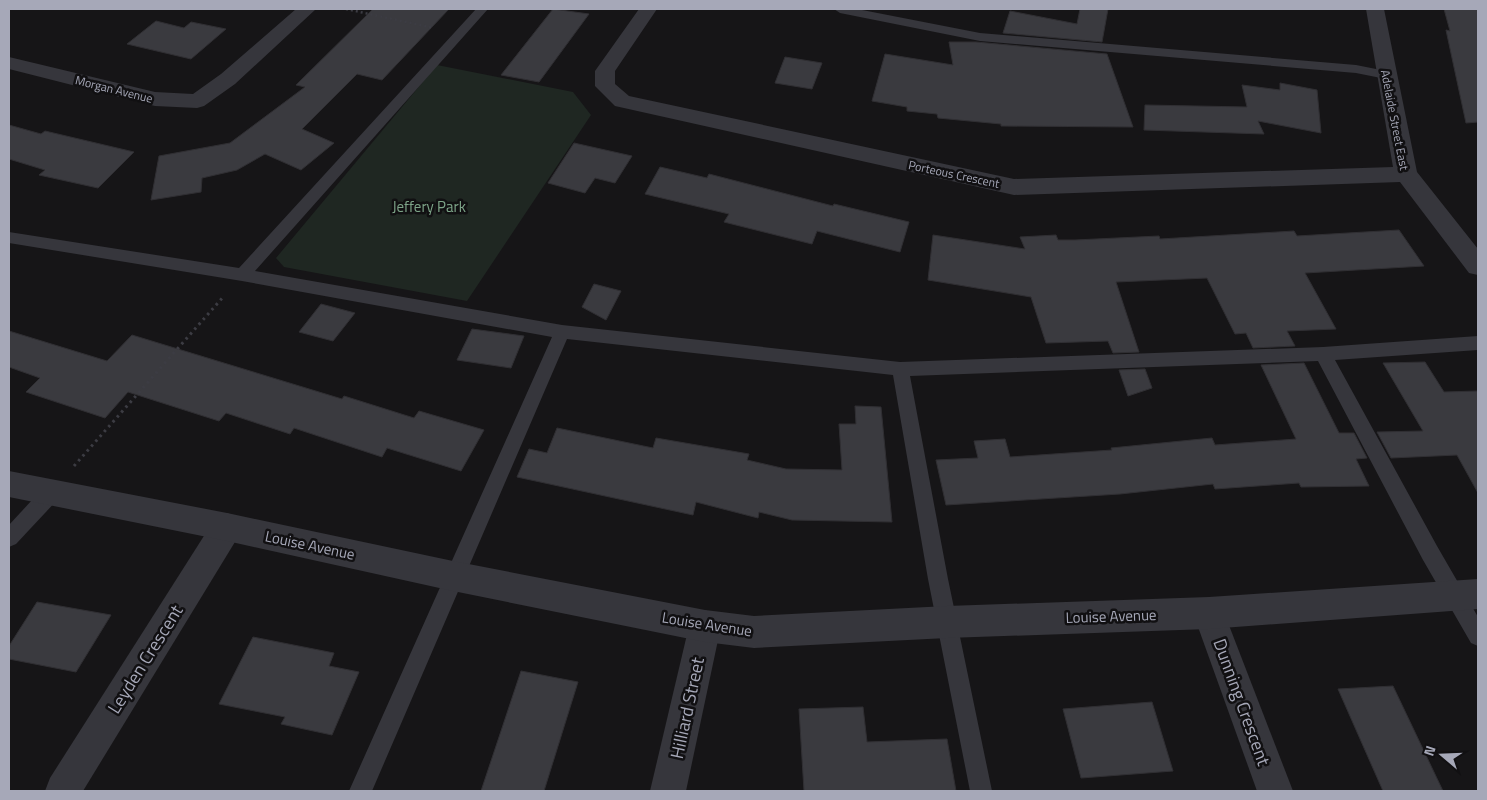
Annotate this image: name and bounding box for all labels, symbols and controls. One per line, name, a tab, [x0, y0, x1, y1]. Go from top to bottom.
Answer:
street label: Adelaide Street East	[1376, 68, 1414, 173]
street label: Morgan Avenue	[73, 70, 155, 108]
street label: Porteous Crescent	[907, 155, 1002, 193]
park label: Jeffery Park	[392, 195, 466, 218]
street label: Louise Avenue	[263, 524, 357, 566]
street label: Leyden Crescent	[101, 599, 190, 719]
street label: Louise Avenue	[1065, 603, 1157, 629]
street label: Louise Avenue	[660, 606, 754, 642]
street label: Dunning Crescent	[1207, 635, 1278, 770]
street label: Hilliard Street	[663, 654, 711, 761]
north arrow	[1417, 730, 1467, 780]
text: N	[1418, 743, 1441, 759]

